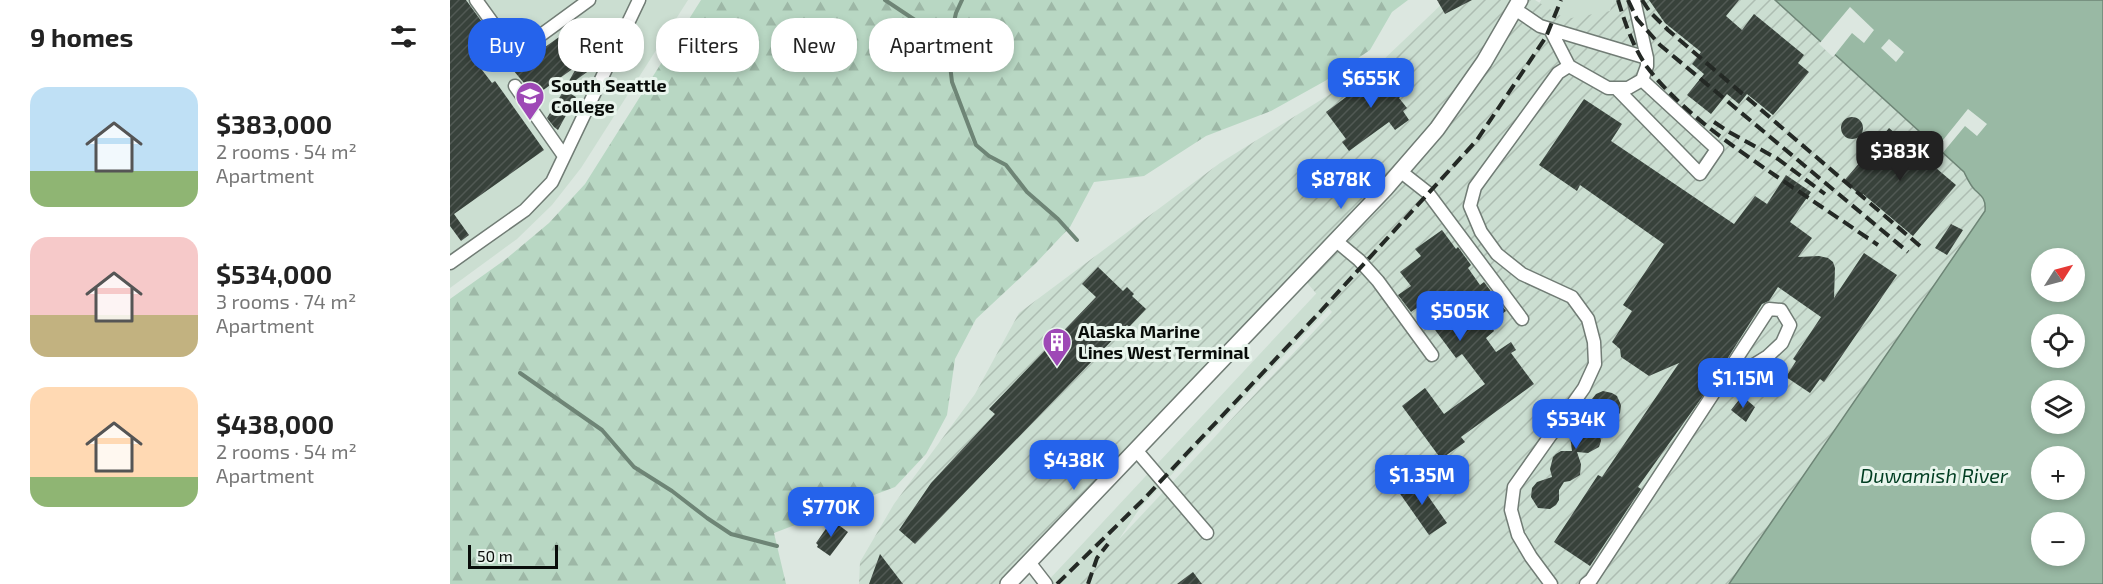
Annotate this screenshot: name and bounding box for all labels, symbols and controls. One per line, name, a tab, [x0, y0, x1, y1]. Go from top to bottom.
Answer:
chip: Buy	[468, 18, 546, 72]
chip: Rent	[558, 18, 644, 72]
chip: Filters	[656, 18, 759, 72]
chip: New	[771, 18, 857, 72]
chip: Apartment	[869, 18, 1014, 72]
icon: filters	[387, 20, 420, 53]
text: 9 homes	[30, 21, 133, 52]
pin: $655K	[1329, 58, 1413, 109]
text: $655K	[1342, 65, 1400, 89]
place label: South Seattle College	[551, 74, 667, 117]
school or university icon: South Seattle College	[514, 80, 546, 122]
text: $383,000	[216, 108, 332, 139]
icon: home	[78, 111, 150, 183]
pin: $383K	[1858, 131, 1942, 182]
text: $383K	[1870, 138, 1930, 162]
text: 2 rooms · 54 m²	[216, 139, 357, 163]
pin: $878K	[1299, 159, 1383, 210]
text: Apartment	[216, 163, 314, 187]
text: $878K	[1311, 166, 1371, 190]
north arrow	[2031, 248, 2085, 302]
map controls	[2031, 248, 2085, 566]
text: $534,000	[216, 258, 332, 289]
icon: home	[78, 261, 150, 333]
text: 3 rooms · 74 m²	[216, 289, 356, 313]
pin: $505K	[1418, 291, 1502, 342]
text: $505K	[1431, 298, 1489, 322]
text: Apartment	[216, 313, 314, 337]
button: locate	[2031, 314, 2085, 368]
place label: Alaska Marine Lines West Terminal	[1078, 320, 1250, 363]
building icon: Alaska Marine Lines West Terminal	[1041, 326, 1073, 368]
pin: $1.15M	[1694, 358, 1792, 409]
text: $1.15M	[1712, 365, 1774, 389]
button: layers	[2031, 380, 2085, 434]
pin: $534K	[1534, 399, 1618, 450]
text: $534K	[1546, 406, 1606, 430]
text: $438,000	[216, 408, 334, 439]
icon: home	[78, 411, 150, 483]
text: 2 rooms · 54 m²	[216, 439, 357, 463]
pin: $438K	[1032, 440, 1116, 491]
button: +	[2031, 446, 2085, 500]
text: $438K	[1044, 447, 1104, 471]
pin: $1.35M	[1373, 455, 1471, 506]
text: $1.35M	[1389, 462, 1455, 486]
text: Apartment	[216, 463, 314, 487]
water label: Duwamish River	[1860, 463, 2009, 487]
pin: $770K	[789, 487, 873, 538]
text: $770K	[802, 494, 860, 518]
button: −	[2031, 512, 2085, 566]
scale bar	[468, 542, 558, 570]
text: 50 m	[477, 546, 513, 565]

